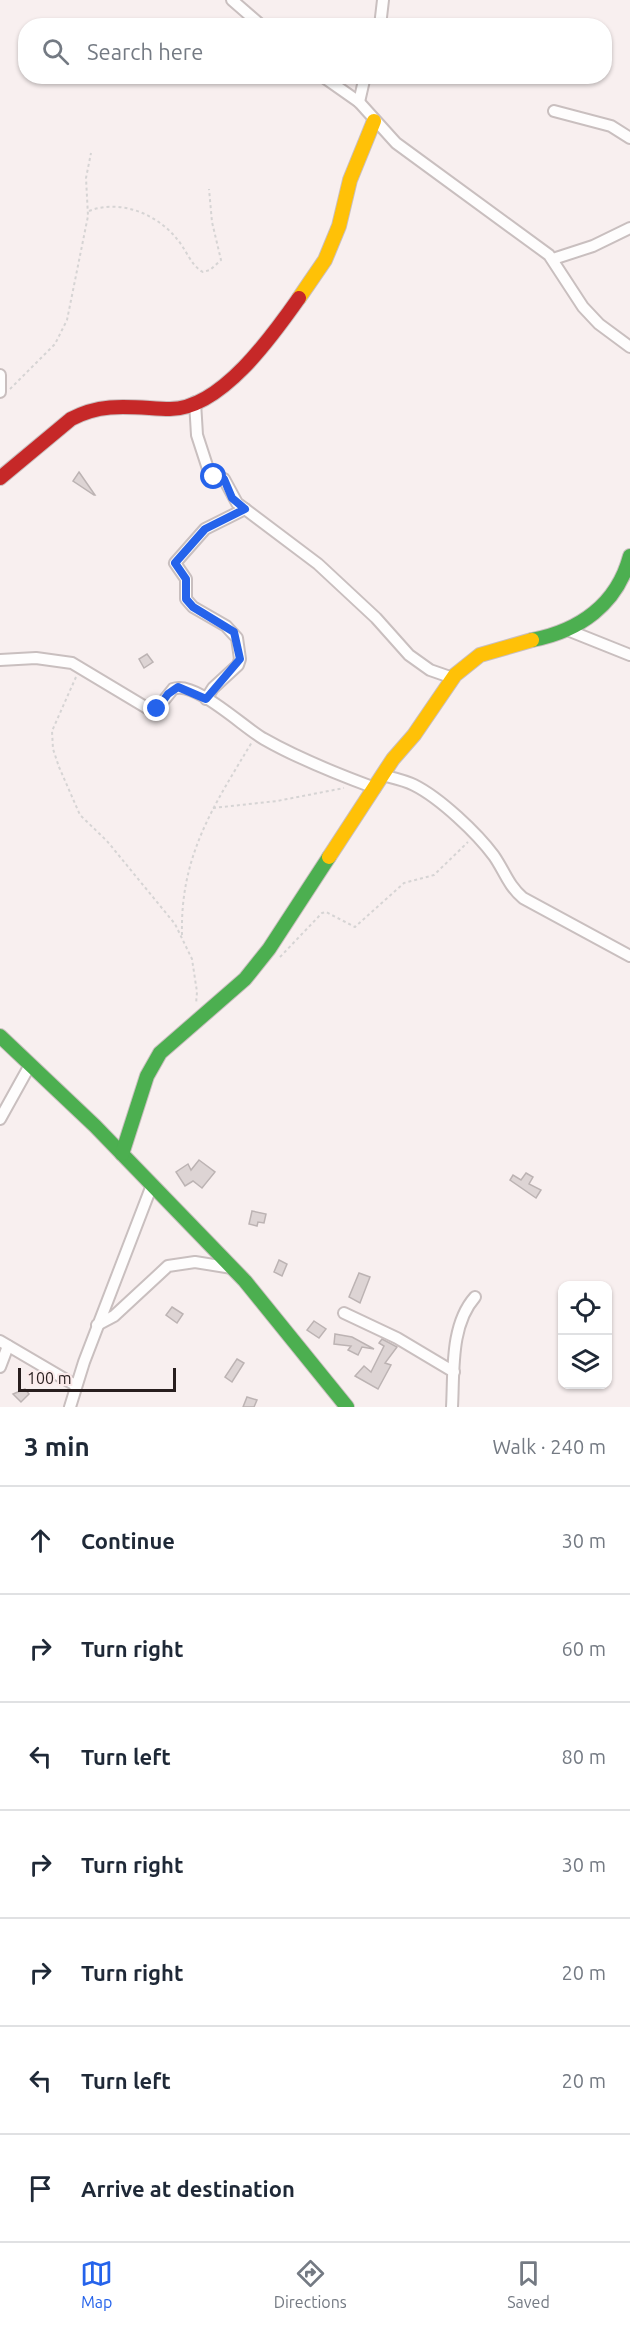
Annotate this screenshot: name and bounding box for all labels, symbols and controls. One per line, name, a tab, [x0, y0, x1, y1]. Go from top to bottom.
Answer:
search box	[18, 18, 612, 84]
icon: search	[39, 35, 72, 68]
text: Search here	[87, 39, 203, 64]
route start	[200, 463, 226, 489]
route end	[143, 695, 169, 721]
map controls	[558, 1281, 612, 1389]
button: locate	[558, 1281, 612, 1335]
button: layers	[558, 1335, 612, 1389]
scale bar	[18, 1365, 176, 1392]
text: 100 m	[27, 1369, 72, 1387]
text: 3 min	[24, 1432, 90, 1461]
text: Walk · 240 m	[493, 1435, 606, 1458]
icon: ahead	[24, 1524, 57, 1557]
text: Continue	[81, 1528, 175, 1553]
text: 30 m	[562, 1529, 606, 1552]
icon: right	[24, 1632, 57, 1665]
text: Turn right	[81, 1636, 183, 1661]
text: 60 m	[562, 1637, 606, 1660]
icon: left	[24, 1740, 57, 1773]
text: Turn left	[81, 1744, 171, 1769]
text: 80 m	[562, 1745, 606, 1768]
icon: right	[24, 1848, 57, 1881]
text: Turn right	[81, 1852, 183, 1877]
text: 30 m	[562, 1853, 606, 1876]
icon: right	[24, 1956, 57, 1989]
text: Turn right	[81, 1960, 183, 1985]
text: 20 m	[562, 1961, 606, 1984]
icon: left	[24, 2064, 57, 2097]
text: Turn left	[81, 2068, 171, 2093]
text: 20 m	[562, 2069, 606, 2092]
icon: arrive	[24, 2172, 57, 2205]
text: Arrive at destination	[81, 2176, 295, 2201]
tab: Map	[80, 2257, 113, 2311]
tab: Directions	[274, 2257, 347, 2311]
tab: Saved	[507, 2257, 550, 2311]

